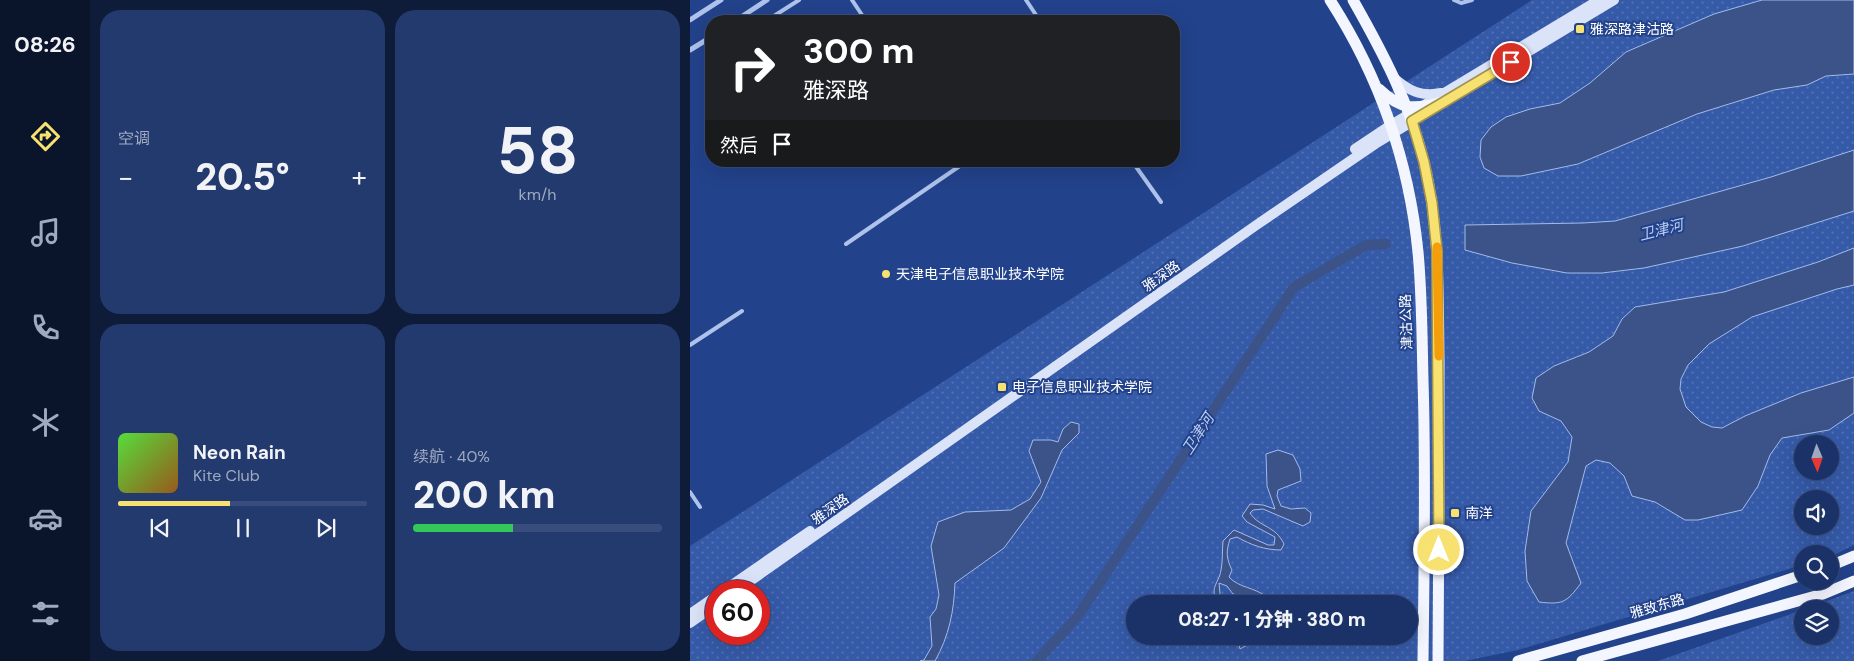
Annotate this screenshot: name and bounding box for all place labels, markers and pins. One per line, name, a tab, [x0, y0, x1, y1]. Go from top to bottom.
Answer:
place label: 雅深路津沽路	[1590, 20, 1674, 38]
marker: 雅深路津沽路	[1574, 23, 1586, 35]
pin	[1490, 41, 1532, 83]
place label: 天津电子信息职业技术学院	[896, 265, 1064, 283]
marker: 天津电子信息职业技术学院	[880, 268, 892, 280]
place label: 电子信息职业技术学院	[1012, 378, 1152, 396]
marker: 电子信息职业技术学院	[996, 381, 1008, 393]
place label: 南洋	[1465, 504, 1493, 522]
marker: 南洋	[1449, 507, 1461, 519]

